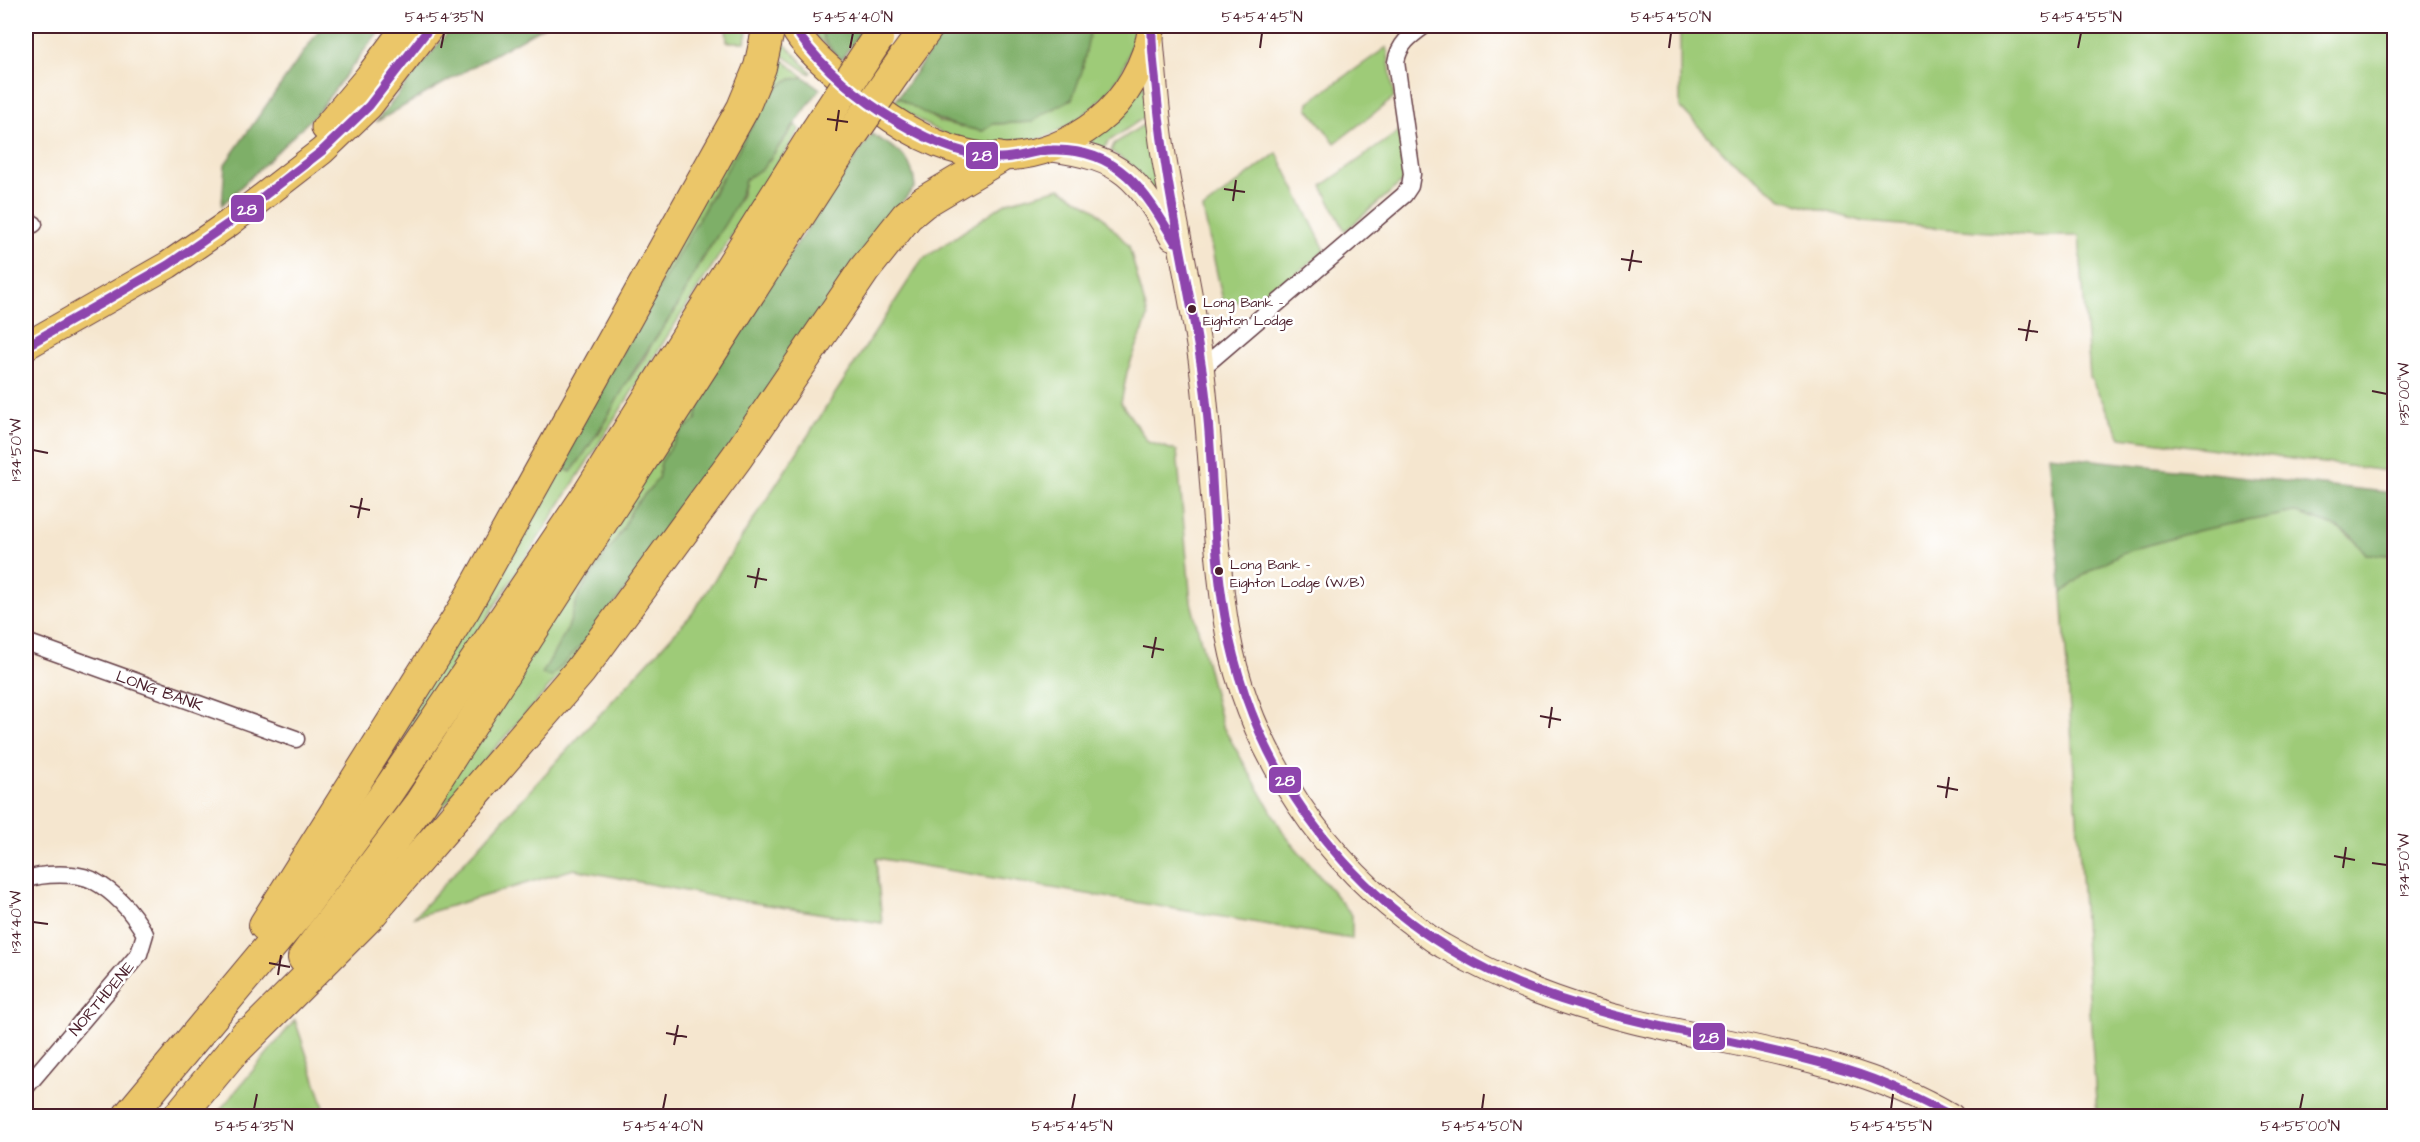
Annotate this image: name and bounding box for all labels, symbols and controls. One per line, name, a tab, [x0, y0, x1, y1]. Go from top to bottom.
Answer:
text: 54°54'35"N	[405, 7, 483, 28]
text: 54°54'40"N	[813, 7, 893, 28]
text: 54°54'45"N	[1221, 7, 1303, 28]
text: 54°54'50"N	[1631, 7, 1711, 28]
text: 54°54'55"N	[2040, 7, 2122, 28]
line badge: 28	[965, 141, 999, 170]
text: 28	[971, 145, 992, 167]
line badge: 28	[230, 194, 265, 223]
text: 28	[236, 199, 257, 221]
place label: Long Bank - Eighton Lodge	[1203, 293, 1294, 331]
marker: Long Bank - Eighton Lodge	[1186, 303, 1198, 315]
text: 1°35'00"W	[2394, 363, 2415, 425]
text: 1°34'50"W	[6, 418, 27, 482]
place label: Long Bank - Eighton Lodge (W/B)	[1230, 555, 1365, 593]
marker: Long Bank - Eighton Lodge (W/B)	[1213, 565, 1225, 577]
street label: LONG BANK	[113, 665, 206, 717]
line badge: 28	[1268, 766, 1302, 794]
text: 28	[1274, 770, 1295, 792]
text: 1°34'50"W	[2394, 833, 2415, 897]
text: 1°34'40"W	[6, 891, 27, 953]
street label: NORTHDENE	[64, 956, 140, 1041]
line badge: 28	[1692, 1022, 1726, 1051]
text: 28	[1698, 1027, 1719, 1049]
text: 54°54'35"N	[215, 1116, 293, 1137]
text: 54°54'40"N	[623, 1116, 703, 1137]
text: 54°54'45"N	[1031, 1116, 1113, 1137]
text: 54°54'50"N	[1442, 1116, 1522, 1137]
text: 54°54'55"N	[1850, 1116, 1932, 1137]
text: 54°55'00"N	[2260, 1116, 2340, 1137]

